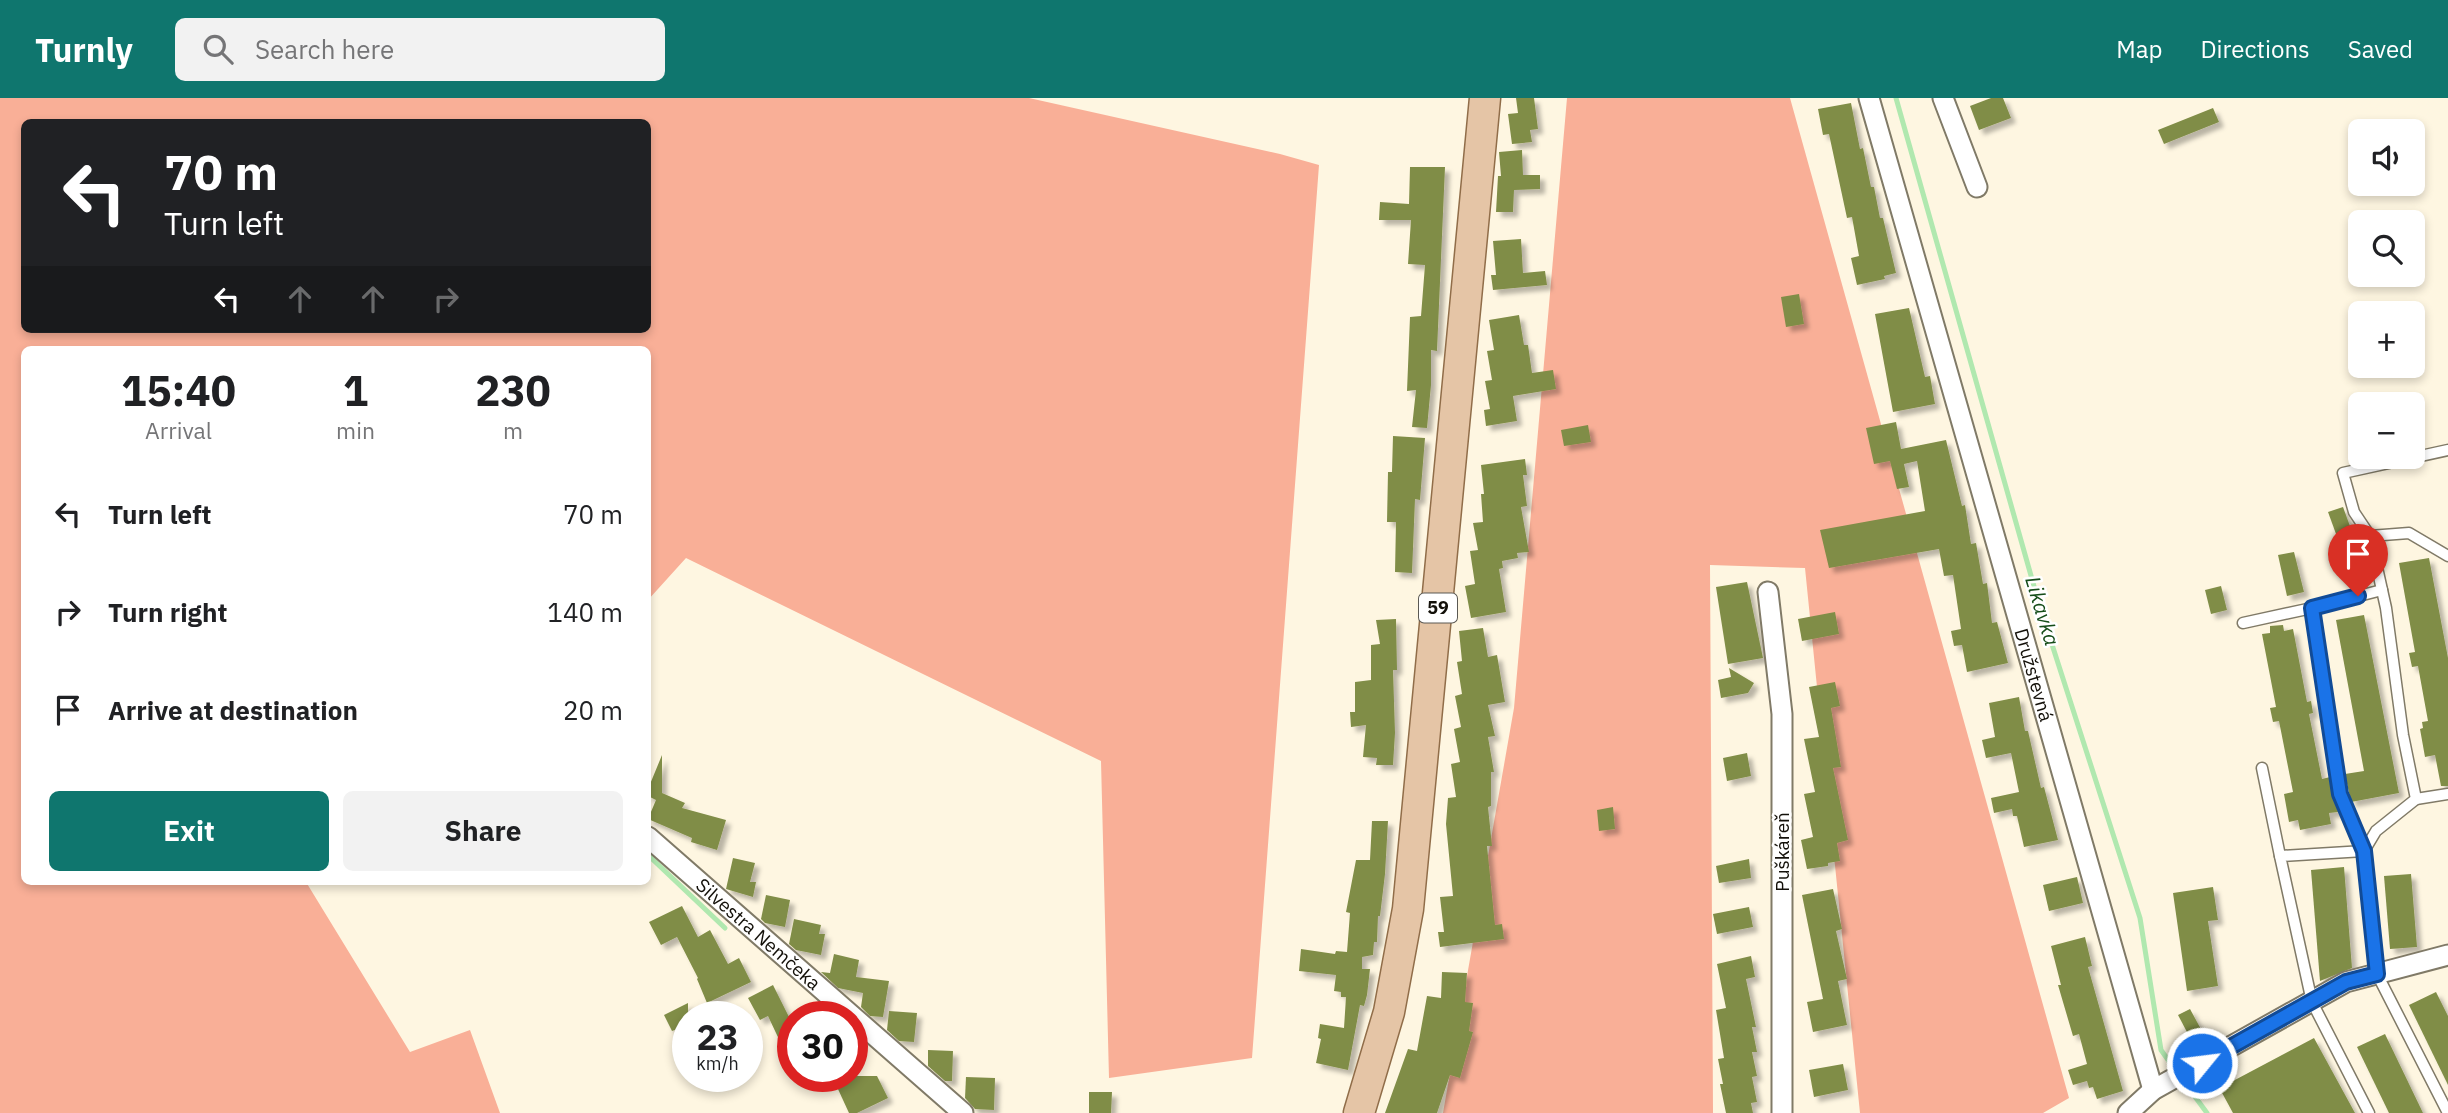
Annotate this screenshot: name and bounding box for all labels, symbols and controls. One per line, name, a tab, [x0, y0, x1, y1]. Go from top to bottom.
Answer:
search box	[175, 18, 665, 81]
text: Turnly	[35, 28, 133, 71]
icon: search	[199, 30, 237, 68]
text: Search here	[255, 32, 394, 66]
text: Map	[2116, 33, 2162, 65]
text: Directions	[2200, 33, 2310, 65]
text: Saved	[2348, 33, 2413, 65]
map controls	[2348, 119, 2425, 469]
button: sound	[2348, 119, 2425, 196]
text: 70 m	[164, 140, 278, 203]
icon: left	[49, 147, 140, 238]
text: Turn left	[164, 202, 284, 244]
button: search	[2348, 210, 2425, 287]
icon: left	[208, 280, 246, 318]
icon: ahead	[281, 280, 319, 318]
icon: ahead	[354, 280, 392, 318]
icon: right	[427, 280, 465, 318]
button: +	[2348, 301, 2425, 378]
text: 15:40	[121, 363, 236, 418]
text: 1	[343, 363, 368, 418]
text: 230	[475, 363, 551, 418]
button: −	[2348, 392, 2425, 469]
text: Arrival	[145, 415, 212, 445]
text: min	[336, 415, 375, 445]
text: m	[503, 415, 523, 445]
icon: left	[49, 495, 87, 533]
text: Turn left	[108, 497, 211, 531]
text: 70 m	[563, 497, 623, 531]
pin	[2328, 524, 2388, 596]
icon: arrive	[2339, 535, 2377, 573]
water label: Likavka	[2019, 573, 2067, 649]
icon: right	[49, 593, 87, 631]
road number: 59	[1419, 594, 1457, 622]
text: Turn right	[108, 595, 227, 629]
text: 140 m	[547, 595, 623, 629]
street label: Družstevná	[2009, 626, 2059, 724]
icon: arrive	[49, 691, 87, 729]
text: Arrive at destination	[108, 693, 358, 727]
text: 20 m	[563, 693, 623, 727]
button: Exit	[49, 791, 329, 871]
button: Share	[343, 791, 623, 871]
street label: Puškáreň	[1770, 812, 1794, 892]
street label: Silvestra Nemčeka	[691, 873, 826, 995]
speed limit sign: 30	[777, 1001, 868, 1092]
text: 23	[696, 1014, 739, 1060]
position arrow	[2165, 1026, 2239, 1100]
text: km/h	[696, 1052, 739, 1075]

